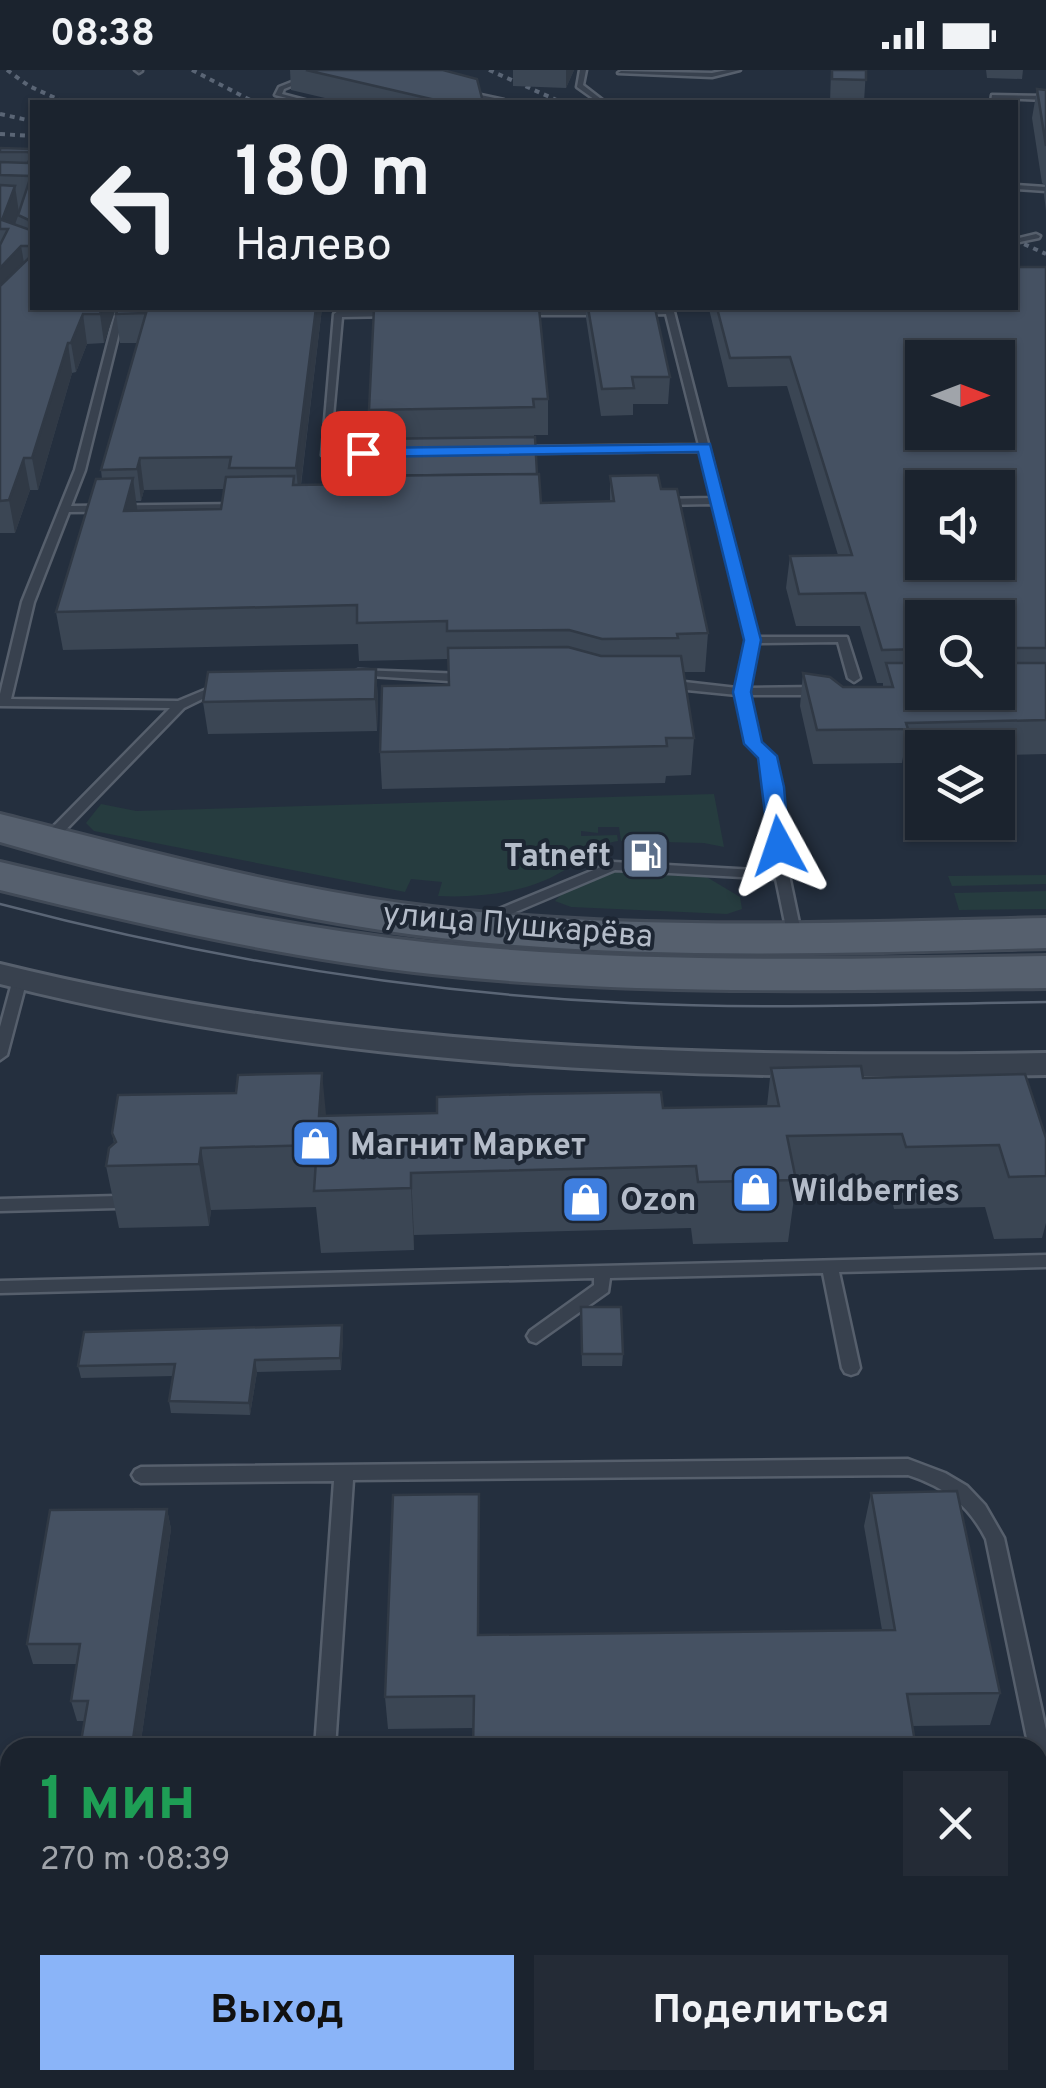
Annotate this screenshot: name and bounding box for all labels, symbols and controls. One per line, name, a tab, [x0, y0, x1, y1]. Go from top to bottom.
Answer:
text: 08:38	[50, 11, 155, 60]
text: 180 m	[235, 132, 431, 221]
icon: left	[70, 140, 200, 270]
text: Налево	[235, 219, 392, 276]
north arrow	[905, 340, 1015, 450]
map controls	[905, 340, 1015, 840]
pin	[321, 411, 406, 496]
icon: arrive	[336, 426, 391, 481]
button: sound	[905, 470, 1015, 580]
button: search	[905, 600, 1015, 710]
button: layers	[905, 730, 1015, 840]
position arrow	[727, 794, 831, 898]
fuel station icon: Tatneft	[620, 829, 672, 881]
place label: Tatneft	[504, 838, 611, 878]
street label: улица Пушкарёва	[381, 895, 655, 959]
shop icon: Магнит Маркет	[289, 1118, 341, 1170]
place label: Магнит Маркет	[350, 1127, 586, 1167]
shop icon: Wildberries	[730, 1164, 782, 1216]
shop icon: Ozon	[559, 1173, 611, 1225]
place label: Wildberries	[791, 1173, 960, 1213]
place label: Ozon	[620, 1182, 696, 1222]
text: 1 мин	[40, 1765, 196, 1841]
button: close	[903, 1771, 1008, 1876]
text: 270 m · 08:39	[40, 1841, 230, 1881]
button: Выход	[40, 1955, 514, 2070]
button: Поделиться	[534, 1955, 1008, 2070]

